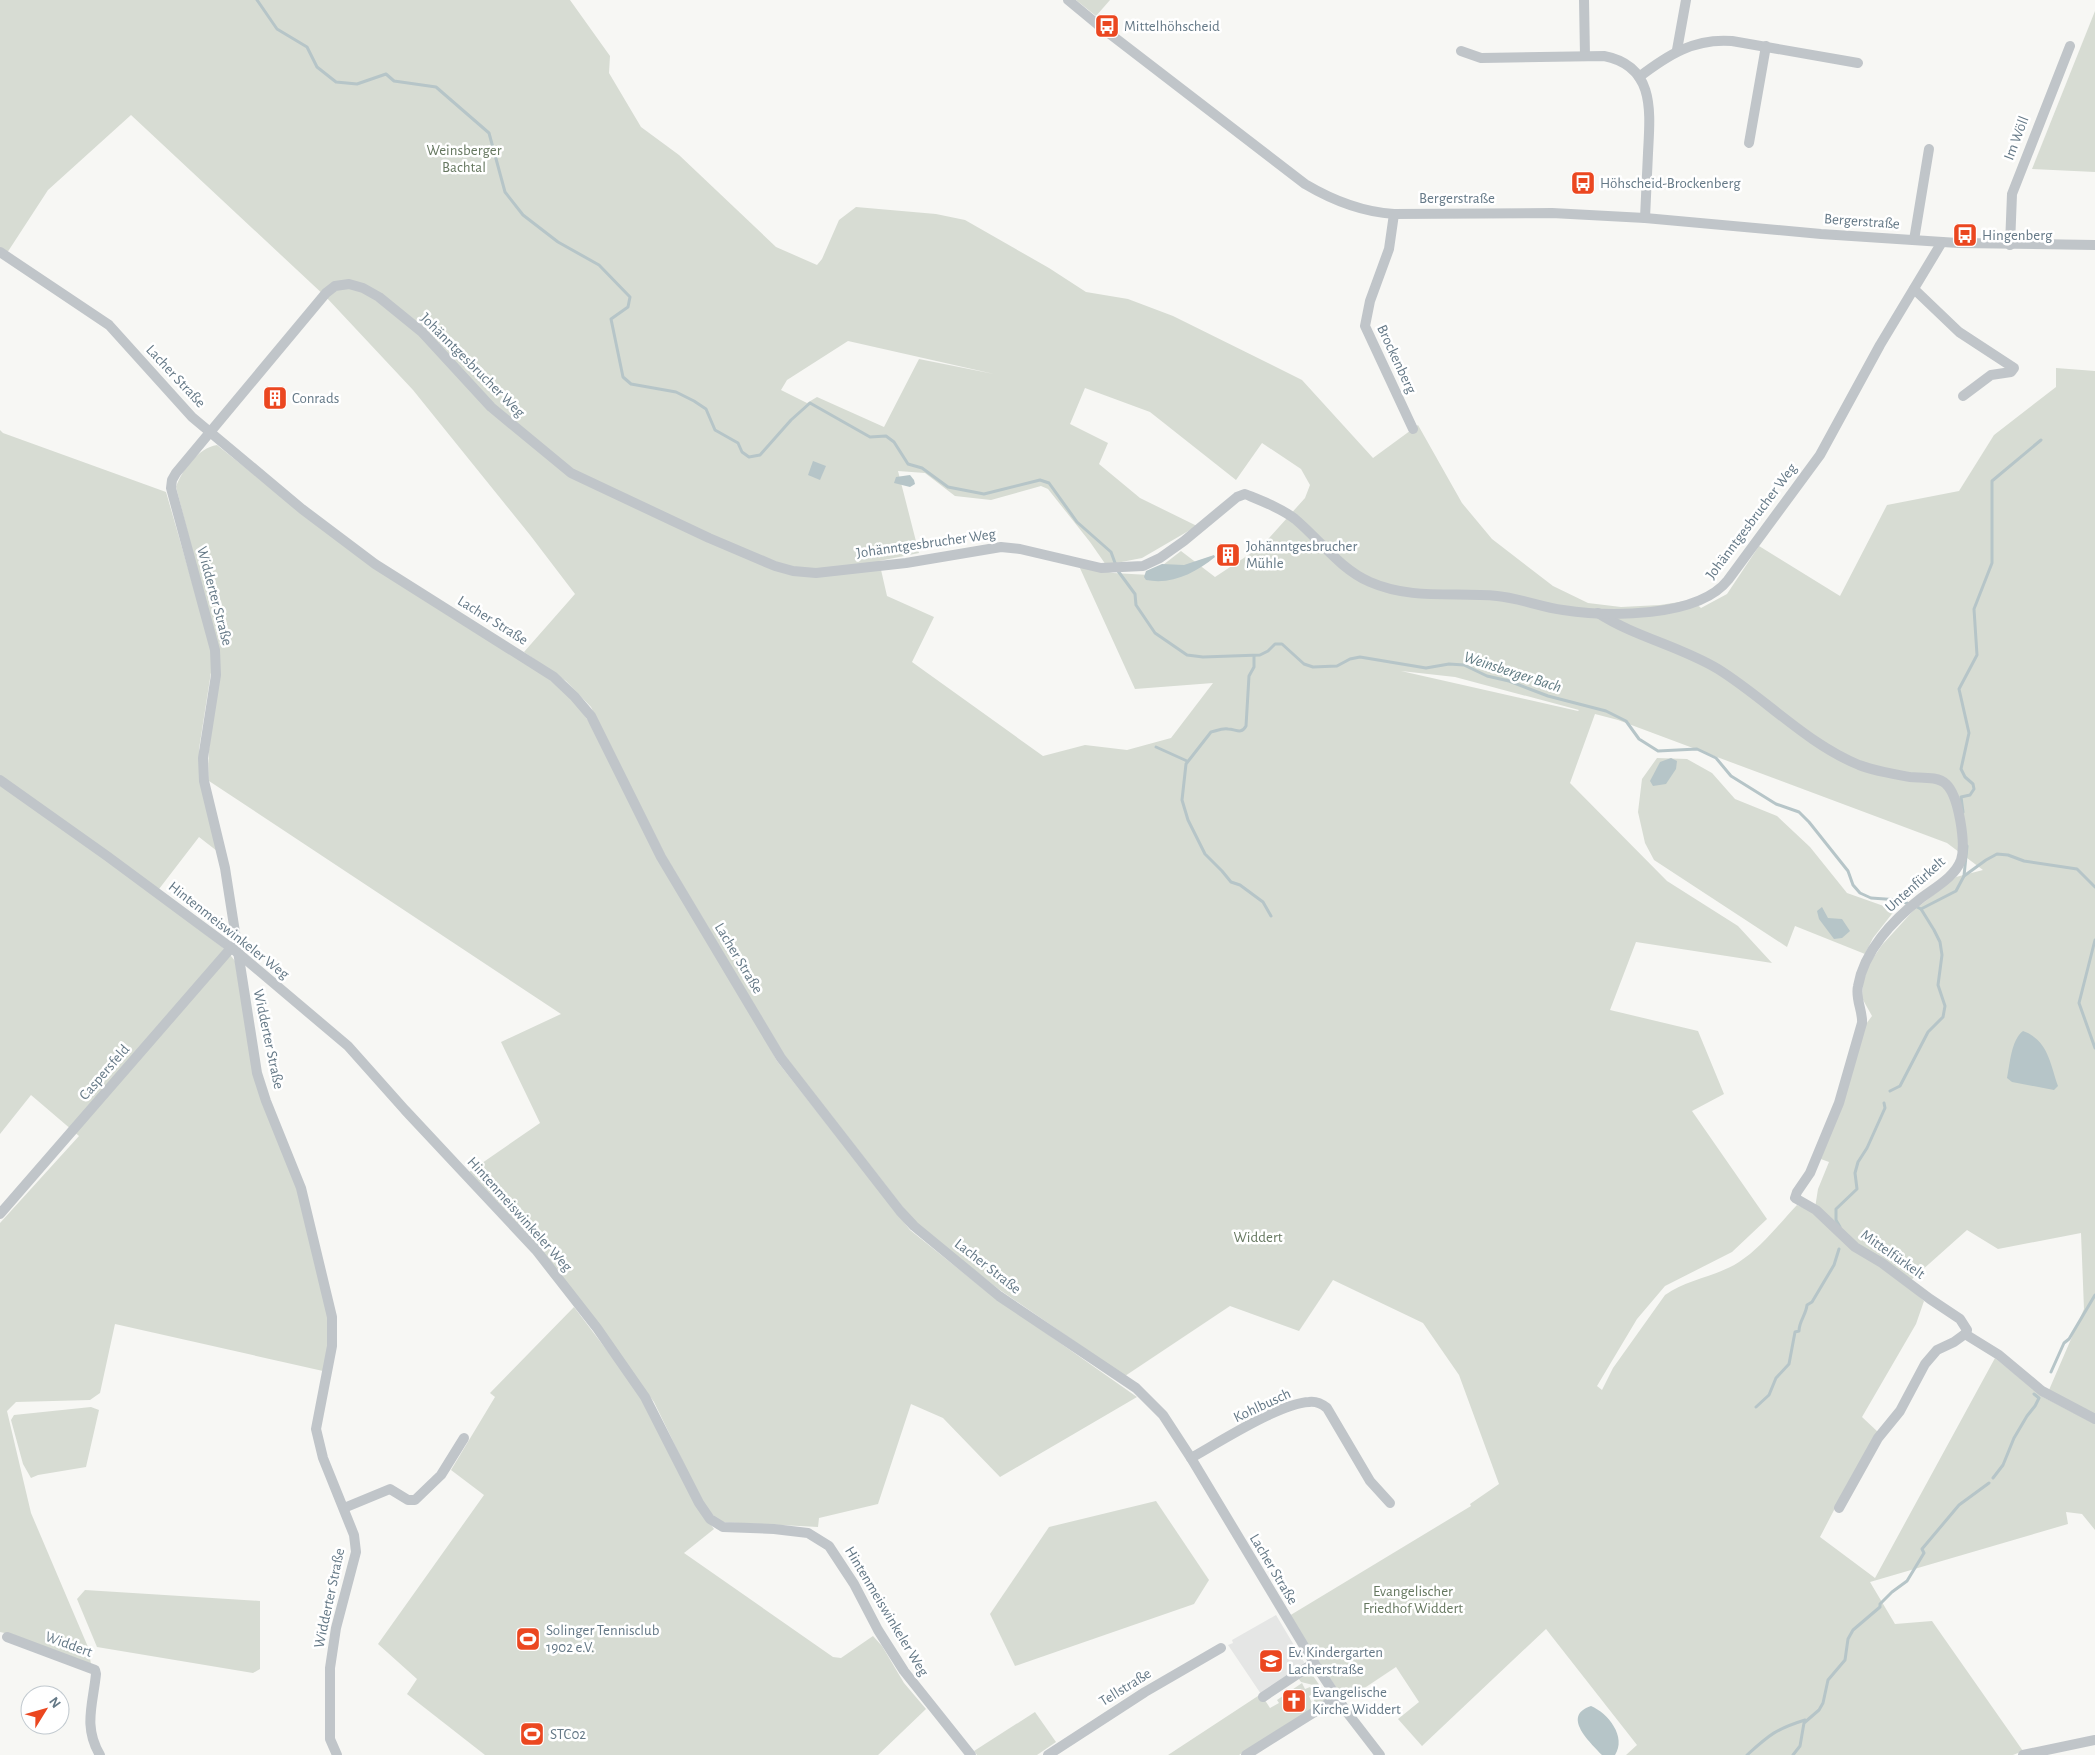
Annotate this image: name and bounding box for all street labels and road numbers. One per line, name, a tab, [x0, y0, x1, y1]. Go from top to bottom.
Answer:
street label: Im Wöll	[2001, 114, 2032, 162]
street label: Bergerstraße	[1419, 191, 1495, 206]
street label: Bergerstraße	[1824, 211, 1900, 232]
street label: Johänntgesbrucher Weg	[418, 310, 528, 421]
street label: Brockenberg	[1374, 323, 1419, 397]
street label: Lacher Straße	[143, 342, 208, 411]
street label: Johänntgesbrucher Weg	[1703, 460, 1800, 582]
street label: Johänntgesbrucher Weg	[855, 526, 997, 561]
street label: Widderter Straße	[194, 545, 235, 647]
street label: Lacher Straße	[455, 593, 531, 648]
street label: Untenfürkelt	[1883, 854, 1948, 915]
street label: Hintenmeiswinkeler Weg	[166, 879, 292, 982]
street label: Lacher Straße	[712, 920, 766, 996]
street label: Widderter Straße	[251, 988, 286, 1091]
street label: Caspersfeld	[76, 1042, 132, 1103]
street label: Hintenmeiswinkeler Weg	[464, 1154, 575, 1275]
street label: Mittelfürkelt	[1858, 1227, 1928, 1282]
street label: Lacher Straße	[952, 1236, 1024, 1297]
street label: Kohlbusch	[1231, 1386, 1293, 1425]
street label: Lacher Straße	[1247, 1531, 1301, 1607]
street label: Hintenmeiswinkeler Weg	[842, 1544, 932, 1679]
street label: Widderter Straße	[312, 1547, 347, 1649]
street label: Widdert	[43, 1629, 95, 1660]
street label: Tellstraße	[1097, 1666, 1154, 1709]

